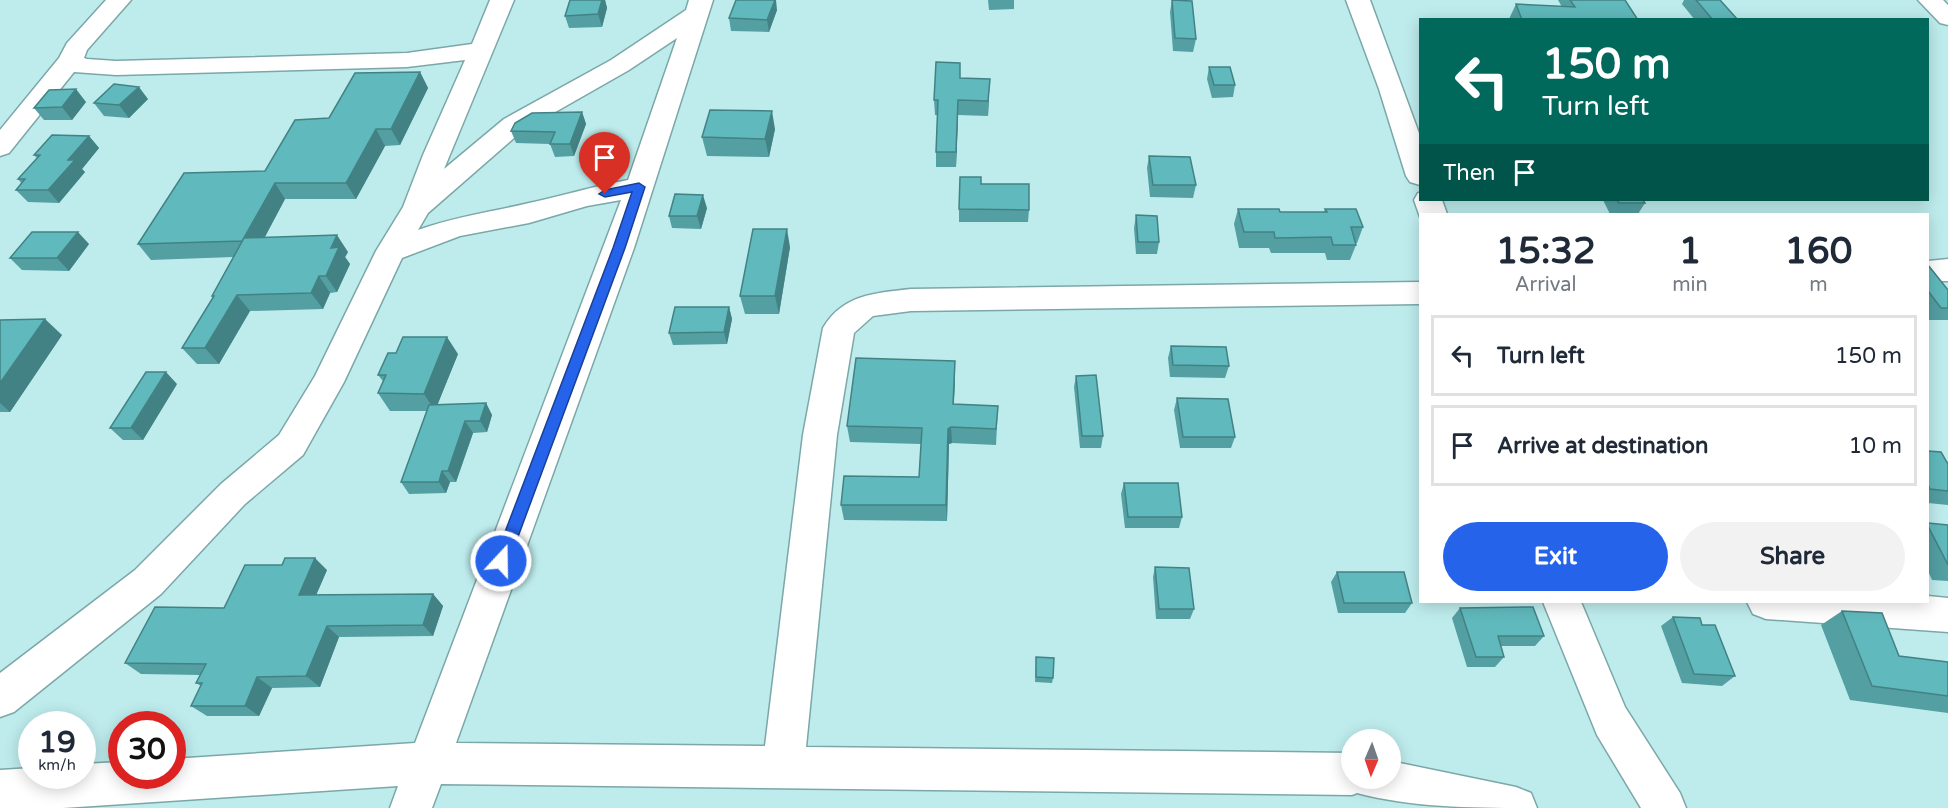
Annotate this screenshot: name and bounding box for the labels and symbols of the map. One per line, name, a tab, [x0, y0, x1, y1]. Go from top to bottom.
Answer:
pin	[579, 132, 630, 194]
position arrow	[469, 529, 533, 593]
speed limit sign: 30	[108, 711, 186, 789]
north arrow	[1341, 729, 1401, 789]

